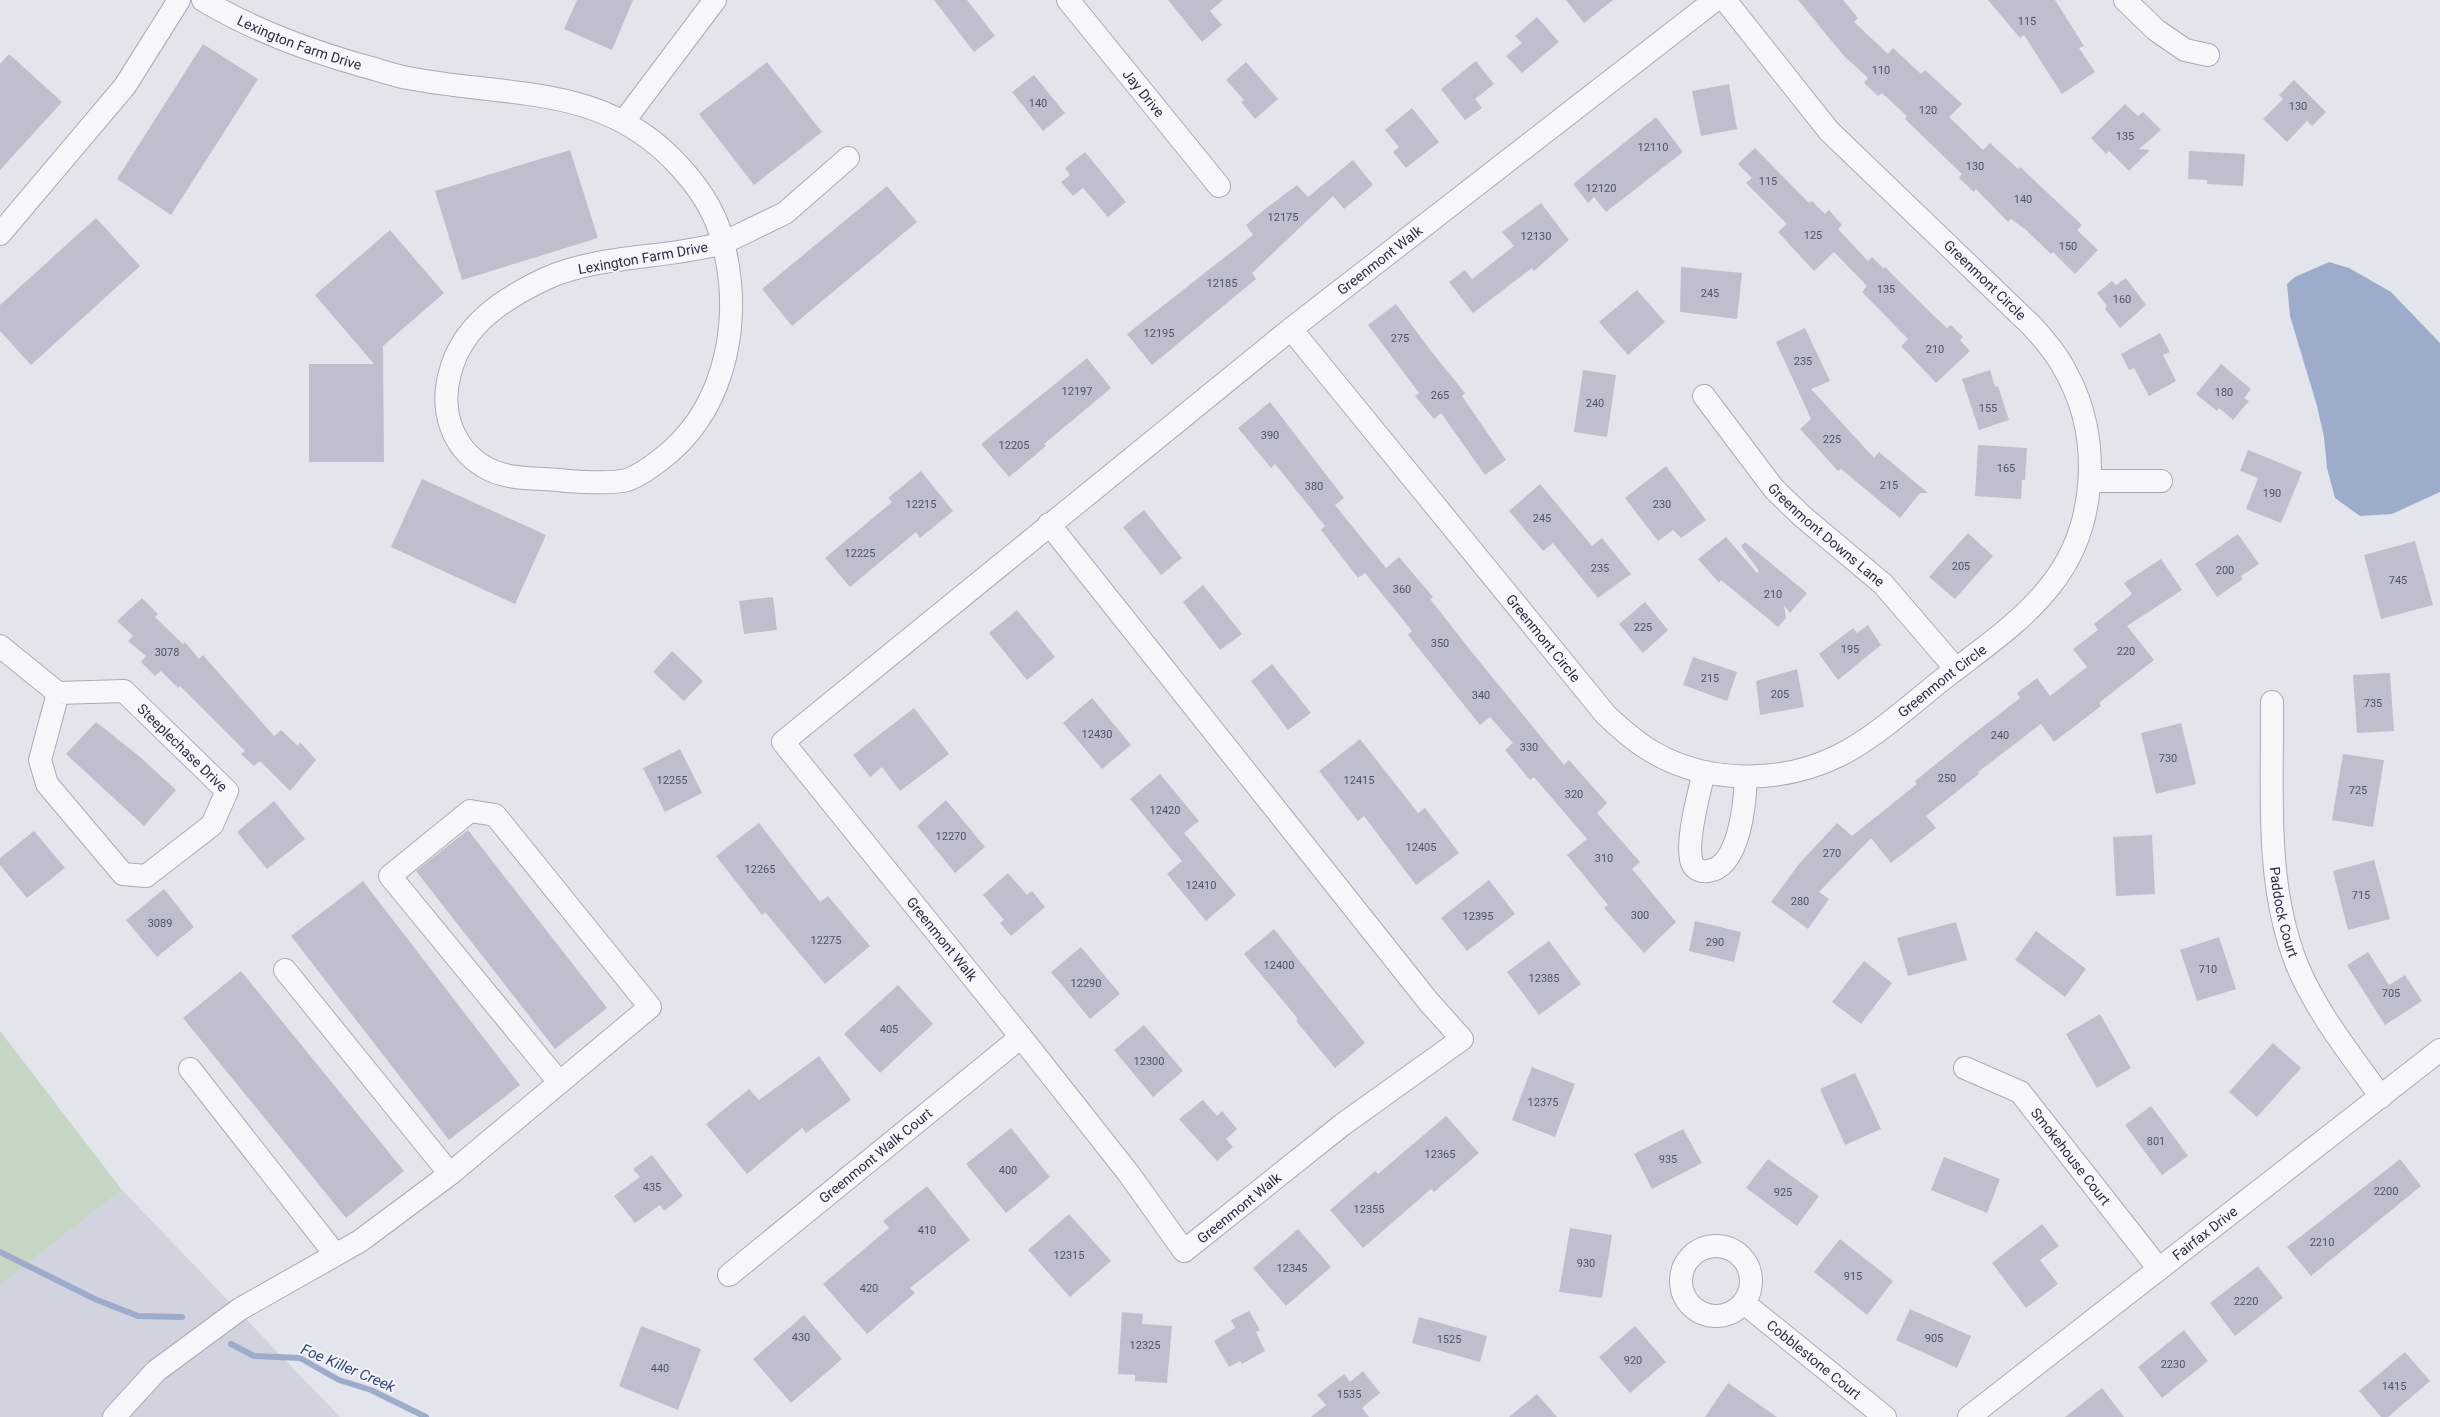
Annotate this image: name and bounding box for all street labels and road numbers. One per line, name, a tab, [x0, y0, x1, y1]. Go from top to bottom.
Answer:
street label: Lexington Farm Drive	[235, 12, 364, 73]
street label: Jay Drive	[1120, 66, 1168, 120]
street label: Greenmont Walk	[1334, 222, 1426, 298]
street label: Greenmont Circle	[1941, 237, 2029, 323]
street label: Lexington Farm Drive	[577, 239, 709, 277]
street label: Greenmont Downs Lane	[1765, 480, 1888, 590]
street label: Greenmont Circle	[1503, 591, 1584, 685]
street label: Greenmont Circle	[1895, 641, 1989, 721]
street label: Steeplechase Drive	[134, 701, 231, 795]
street label: Paddock Court	[2267, 866, 2302, 960]
street label: Greenmont Walk	[903, 894, 981, 985]
street label: Greenmont Walk Court	[816, 1105, 936, 1206]
street label: Smokehouse Court	[2028, 1105, 2114, 1209]
street label: Greenmont Walk	[1194, 1169, 1285, 1247]
street label: Fairfax Drive	[2169, 1203, 2240, 1263]
street label: Cobblestone Court	[1764, 1317, 1865, 1403]

